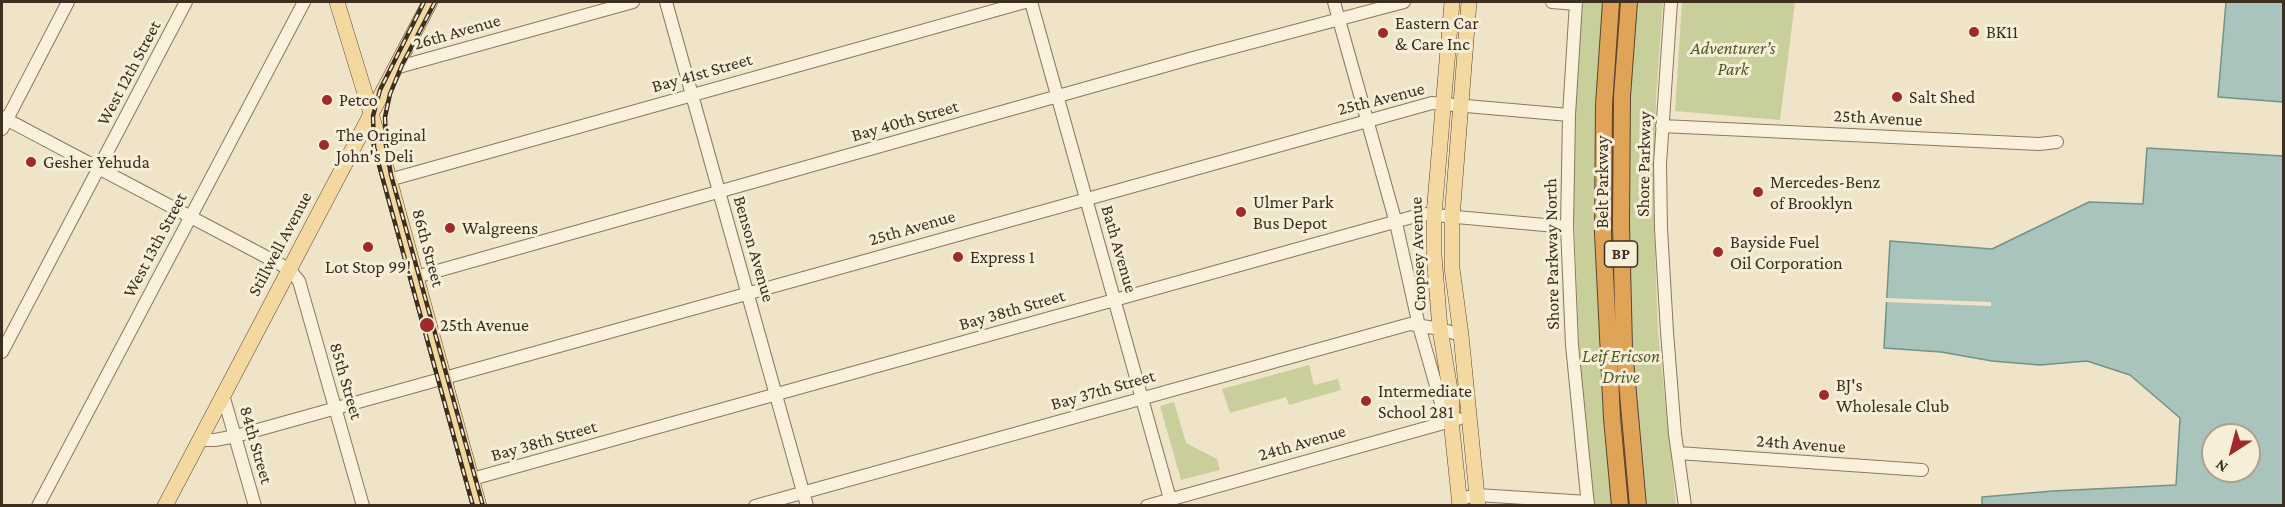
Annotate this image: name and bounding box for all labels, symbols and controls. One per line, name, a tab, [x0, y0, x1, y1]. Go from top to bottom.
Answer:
street label: 26th Avenue	[411, 9, 503, 55]
place label: Eastern Car & Care Inc	[1395, 12, 1479, 54]
street label: West 12th Street	[92, 17, 166, 129]
place label: BK11	[1986, 21, 2018, 43]
marker: BK11	[1967, 25, 1981, 39]
marker: Eastern Car & Care Inc	[1376, 26, 1390, 40]
park label: Adventurer’s Park	[1691, 37, 1775, 80]
street label: Bay 41st Street	[649, 48, 755, 98]
street label: 25th Avenue	[1335, 78, 1427, 120]
place label: Salt Shed	[1909, 86, 1975, 108]
place label: Petco	[339, 89, 378, 111]
marker: Salt Shed	[1890, 90, 1904, 104]
marker: Petco	[320, 93, 334, 107]
street label: Bay 40th Street	[849, 95, 961, 147]
street label: 25th Avenue	[1833, 105, 1923, 131]
street label: Shore Parkway	[1632, 111, 1656, 217]
place label: The Original John's Deli	[336, 124, 426, 166]
street label: Belt Parkway	[1591, 135, 1613, 229]
marker: The Original John's Deli	[317, 138, 331, 152]
place label: Gesher Yehuda	[43, 151, 150, 173]
marker: Gesher Yehuda	[24, 155, 38, 169]
place label: Mercedes-Benz of Brooklyn	[1770, 171, 1880, 213]
street label: Shore Parkway North	[1540, 178, 1564, 330]
marker: Mercedes-Benz of Brooklyn	[1751, 185, 1765, 199]
street label: Stillwell Avenue	[243, 188, 317, 300]
street label: West 13th Street	[118, 189, 192, 301]
place label: Ulmer Park Bus Depot	[1253, 191, 1334, 234]
street label: Benson Avenue	[729, 193, 779, 305]
street label: Cropsey Avenue	[1405, 196, 1431, 312]
street label: Bath Avenue	[1096, 203, 1142, 295]
street label: 25th Avenue	[866, 205, 958, 251]
marker: Ulmer Park Bus Depot	[1234, 205, 1248, 219]
street label: 86th Street	[407, 207, 449, 289]
place label: Walgreens	[462, 217, 538, 239]
marker: Walgreens	[443, 221, 457, 235]
place label: Bayside Fuel Oil Corporation	[1730, 231, 1843, 274]
marker: Lot Stop 99!	[361, 240, 375, 254]
road number: BP	[1604, 241, 1638, 267]
marker: Bayside Fuel Oil Corporation	[1711, 245, 1725, 259]
place label: Express 1	[970, 246, 1035, 268]
marker: Express 1	[951, 250, 965, 264]
place label: Lot Stop 99!	[325, 256, 411, 278]
street label: Bay 38th Street	[957, 285, 1067, 335]
place label: 25th Avenue	[440, 314, 529, 336]
marker: 25th Avenue	[418, 316, 436, 334]
street label: 85th Street	[325, 340, 367, 422]
park label: Leif Ericson Drive	[1582, 345, 1660, 388]
street label: Bay 37th Street	[1048, 365, 1158, 415]
place label: BJ's Wholesale Club	[1836, 374, 1949, 416]
place label: Intermediate School 281	[1378, 380, 1472, 422]
marker: BJ's Wholesale Club	[1817, 388, 1831, 402]
marker: Intermediate School 281	[1359, 394, 1373, 408]
street label: 84th Street	[235, 404, 277, 486]
street label: Bay 38th Street	[489, 416, 599, 466]
street label: 24th Avenue	[1256, 420, 1348, 466]
north arrow	[2201, 423, 2261, 483]
street label: 24th Avenue	[1755, 430, 1847, 458]
text: N	[2212, 456, 2231, 476]

